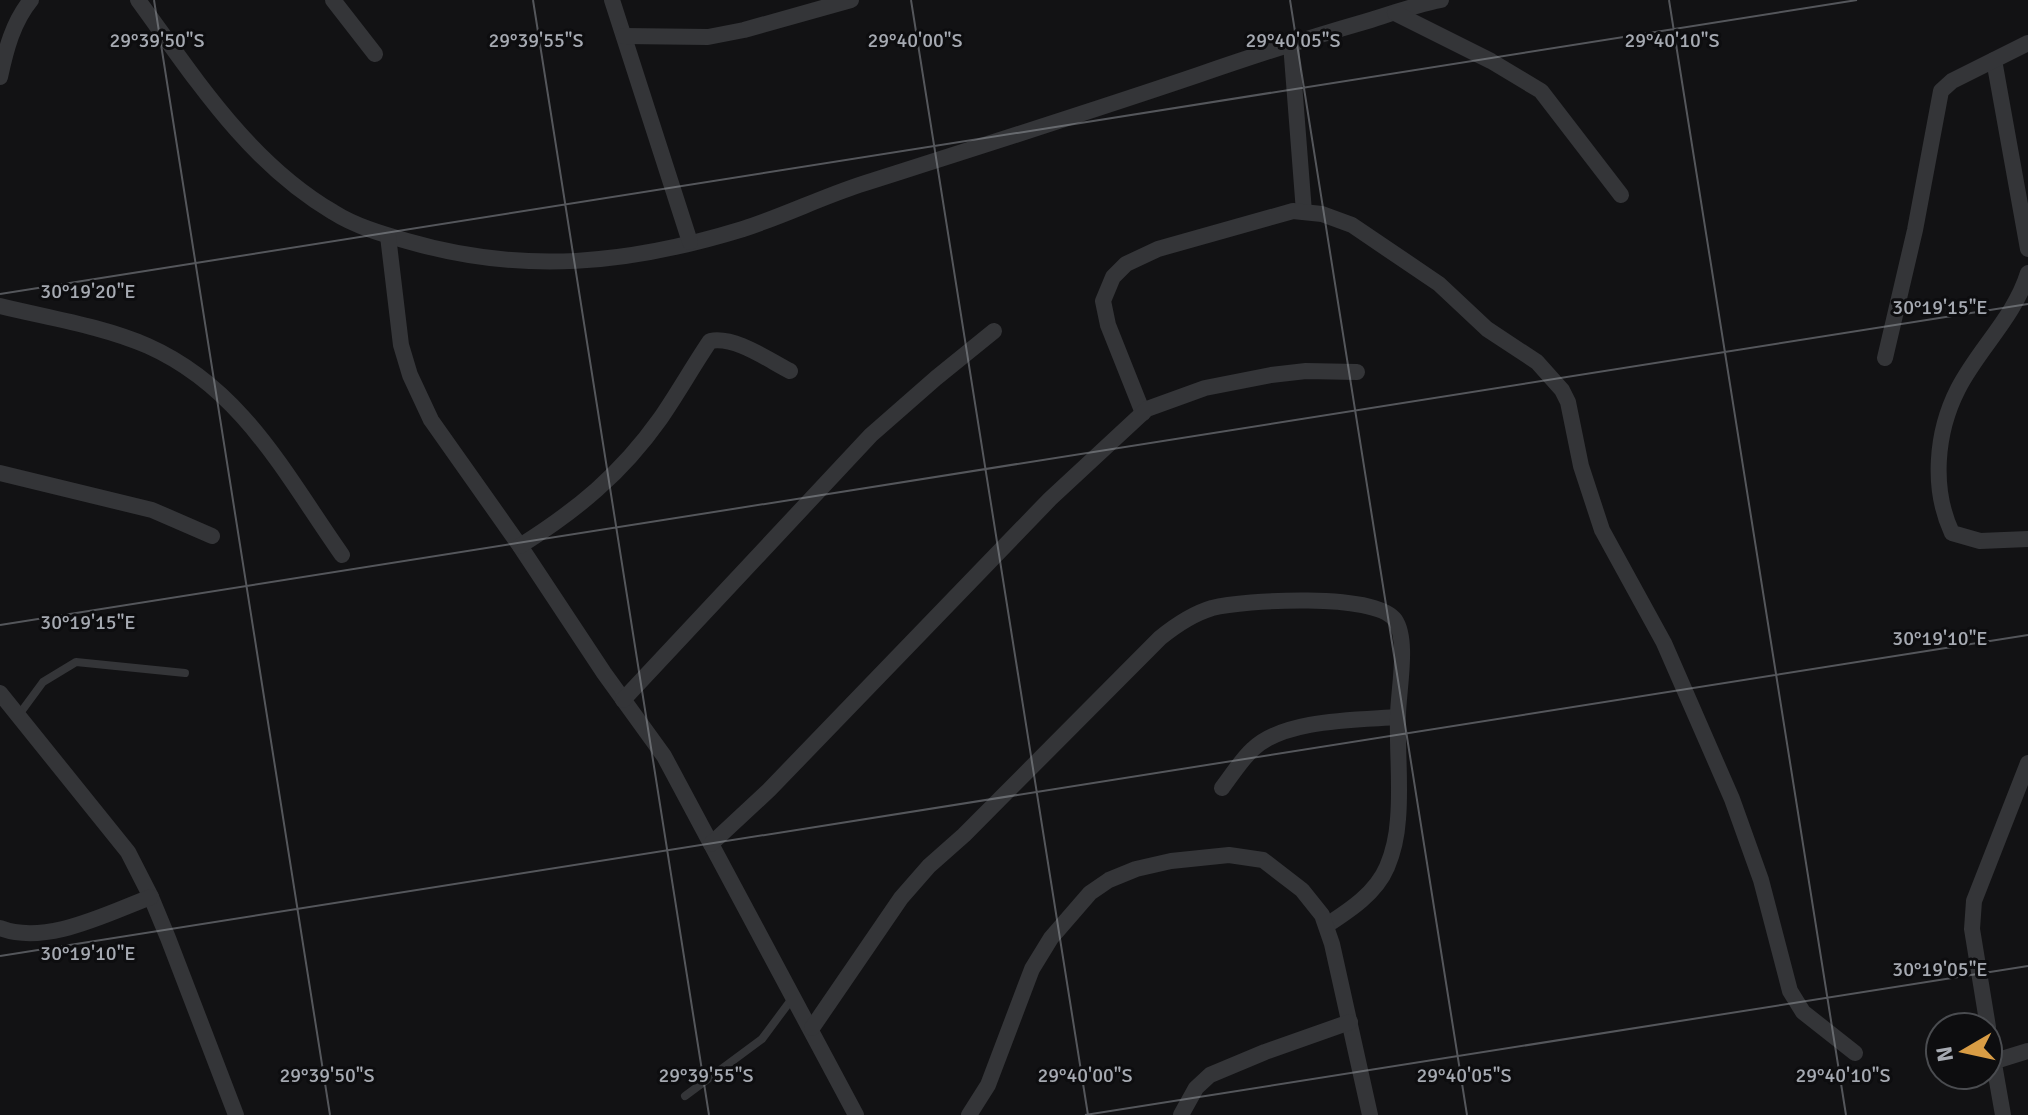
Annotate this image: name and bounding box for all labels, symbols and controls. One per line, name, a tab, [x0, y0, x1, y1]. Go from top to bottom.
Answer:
text: 29°39'50"S	[109, 28, 205, 53]
text: 29°39'55"S	[488, 28, 584, 53]
text: 29°40'00"S	[867, 28, 963, 53]
text: 29°40'05"S	[1245, 28, 1341, 53]
text: 29°40'10"S	[1624, 28, 1720, 53]
text: 30°19'20"E	[40, 279, 136, 304]
text: 30°19'15"E	[1892, 295, 1988, 320]
text: 30°19'15"E	[40, 610, 136, 635]
text: 30°19'10"E	[1892, 626, 1988, 651]
text: 30°19'10"E	[40, 941, 136, 966]
text: 30°19'05"E	[1892, 957, 1988, 982]
north arrow	[1924, 1011, 2004, 1091]
text: N	[1930, 1044, 1959, 1064]
text: 29°39'50"S	[279, 1063, 375, 1088]
text: 29°39'55"S	[658, 1063, 754, 1088]
text: 29°40'00"S	[1037, 1063, 1133, 1088]
text: 29°40'05"S	[1416, 1063, 1512, 1088]
text: 29°40'10"S	[1795, 1063, 1891, 1088]

